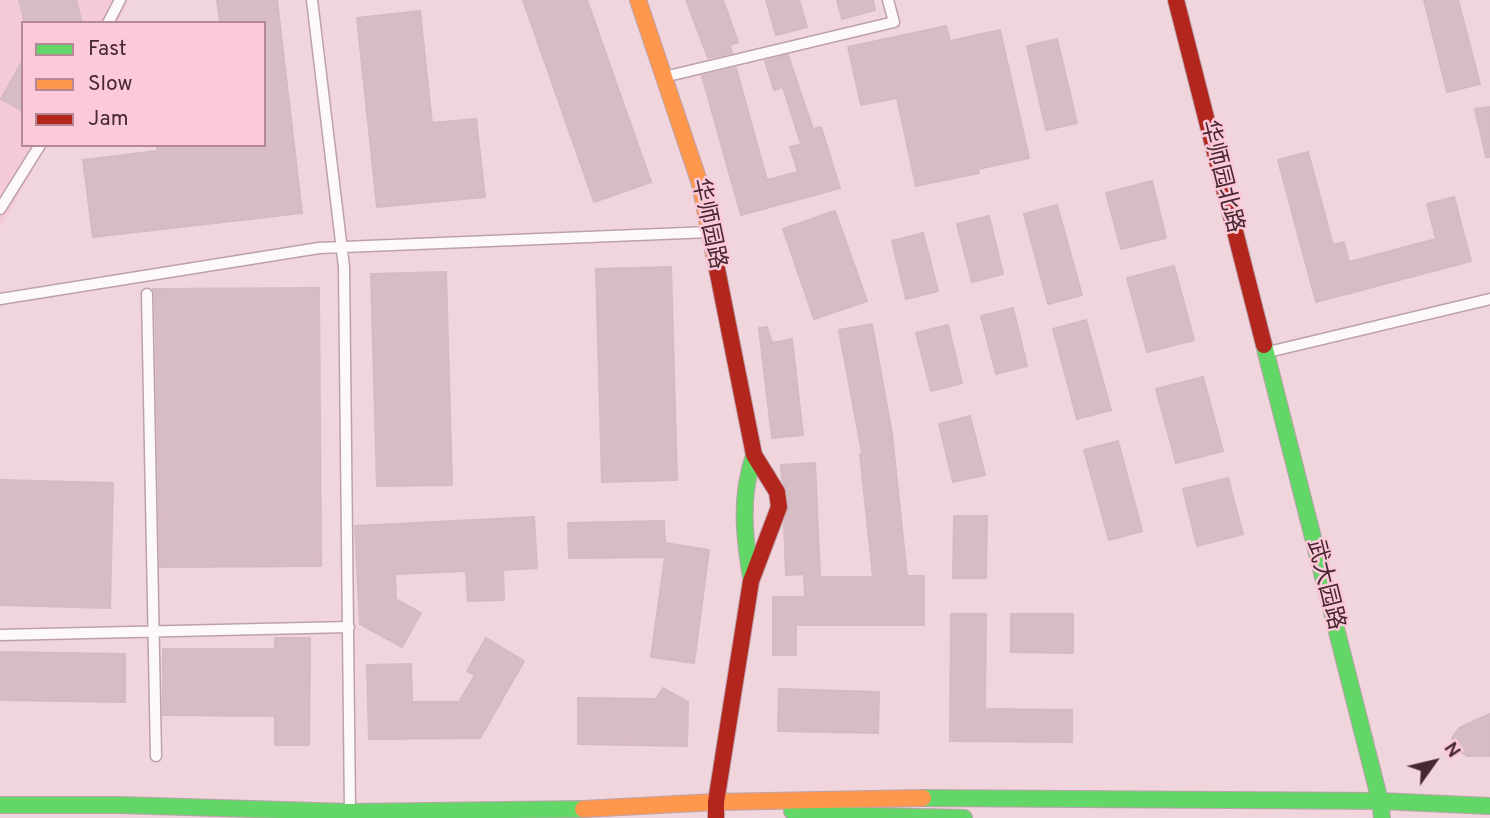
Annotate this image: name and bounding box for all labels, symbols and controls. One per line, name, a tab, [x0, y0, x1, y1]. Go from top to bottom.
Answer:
legend	[21, 21, 266, 147]
text: Fast	[88, 36, 127, 63]
text: Slow	[88, 71, 133, 98]
text: Jam	[88, 106, 129, 133]
street label: 华师园北路	[1193, 118, 1247, 236]
street label: 华师园路	[684, 176, 730, 272]
street label: 武大园路	[1299, 537, 1349, 633]
north arrow	[1399, 727, 1469, 797]
text: N	[1438, 738, 1465, 763]

